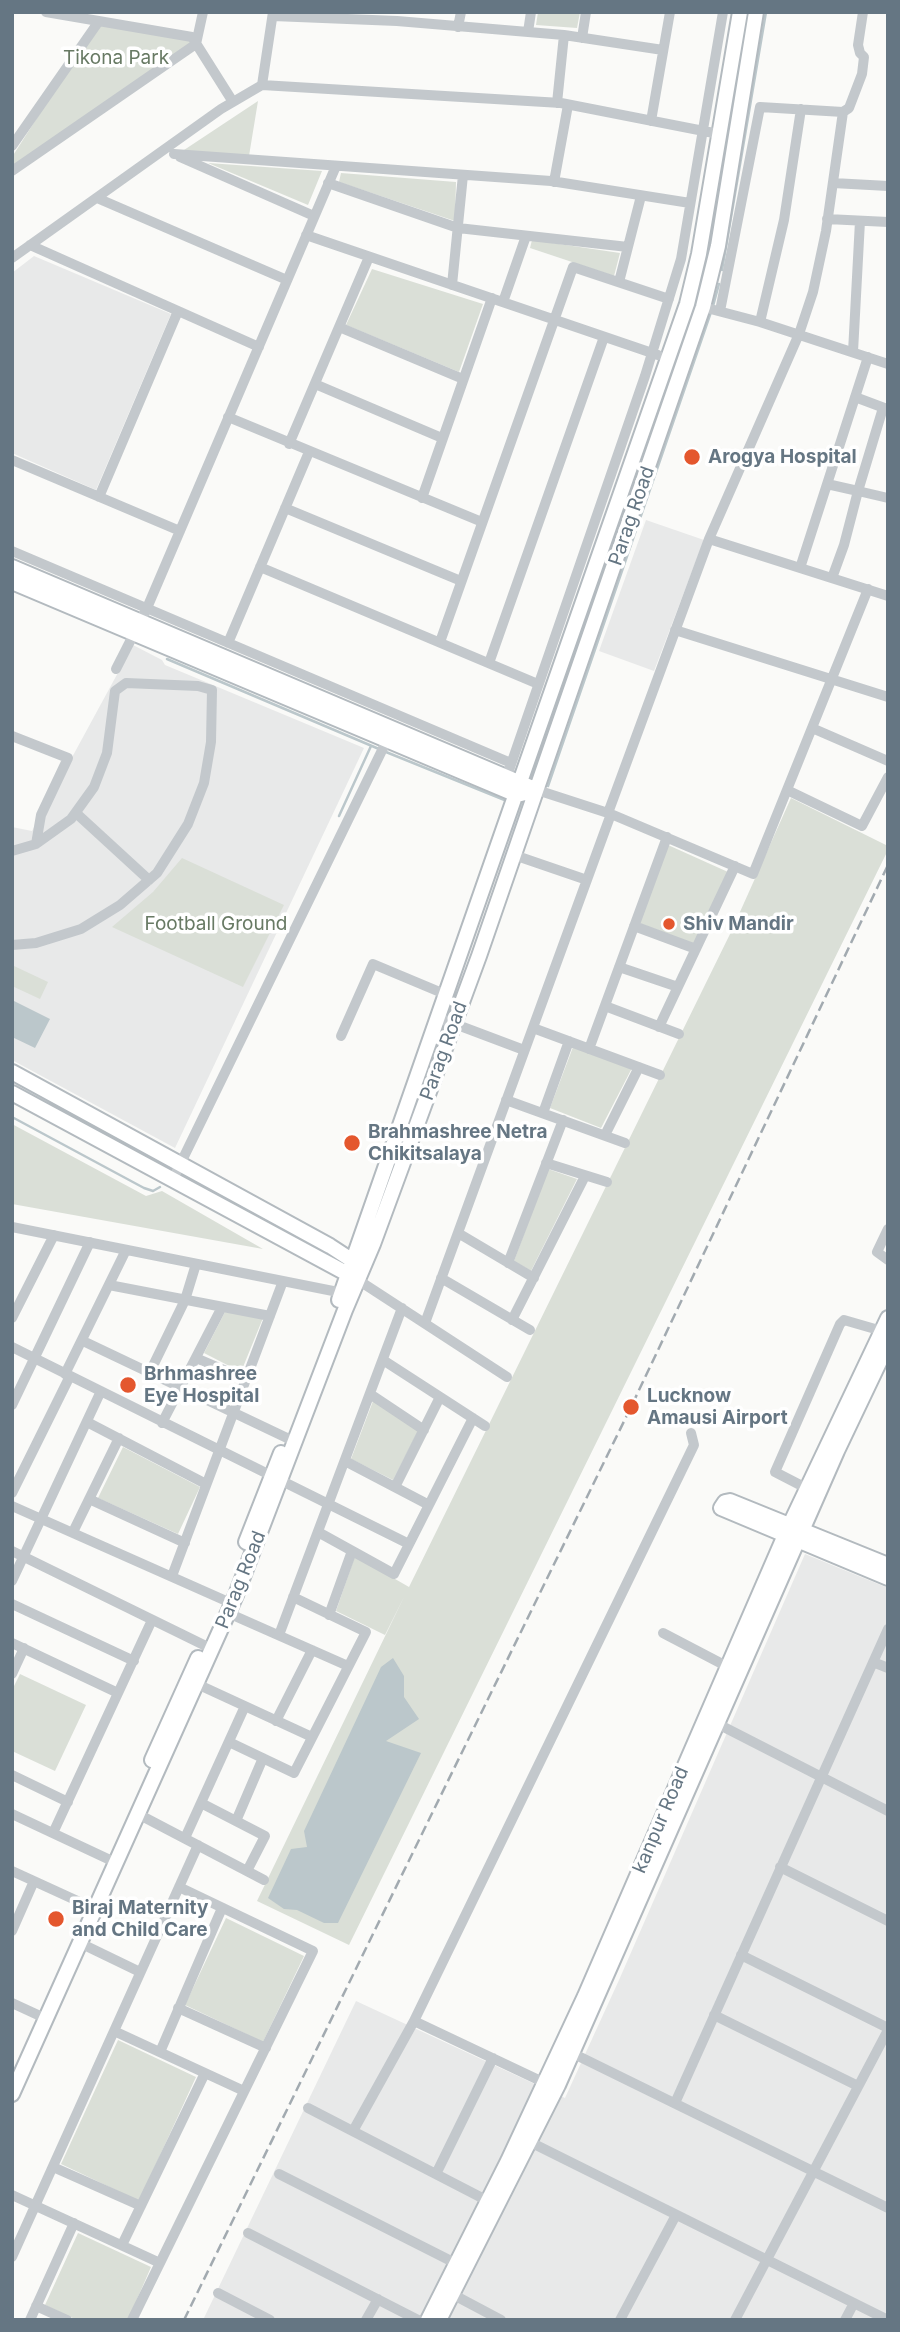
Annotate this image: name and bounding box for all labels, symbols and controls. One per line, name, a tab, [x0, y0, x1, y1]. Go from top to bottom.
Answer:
park label: Tikona Park	[63, 47, 169, 69]
place label: Arogya Hospital	[708, 446, 857, 468]
marker: Arogya Hospital	[682, 447, 702, 467]
street label: Parag Road	[604, 463, 660, 569]
park label: Football Ground	[144, 913, 288, 935]
place label: Shiv Mandir	[683, 913, 794, 935]
marker: Shiv Mandir	[661, 916, 677, 932]
street label: Parag Road	[416, 998, 472, 1104]
place label: Brahmashree Netra Chikitsalaya	[368, 1121, 547, 1165]
marker: Brahmashree Netra Chikitsalaya	[342, 1133, 362, 1153]
place label: Brhmashree Eye Hospital	[144, 1363, 259, 1407]
marker: Brhmashree Eye Hospital	[118, 1375, 138, 1395]
place label: Lucknow Amausi Airport	[647, 1385, 788, 1429]
marker: Lucknow Amausi Airport	[621, 1397, 641, 1417]
street label: Parag Road	[211, 1528, 271, 1632]
street label: kanpur Road	[628, 1763, 694, 1877]
place label: Biraj Maternity and Child Care	[72, 1897, 208, 1941]
marker: Biraj Maternity and Child Care	[46, 1909, 66, 1929]

